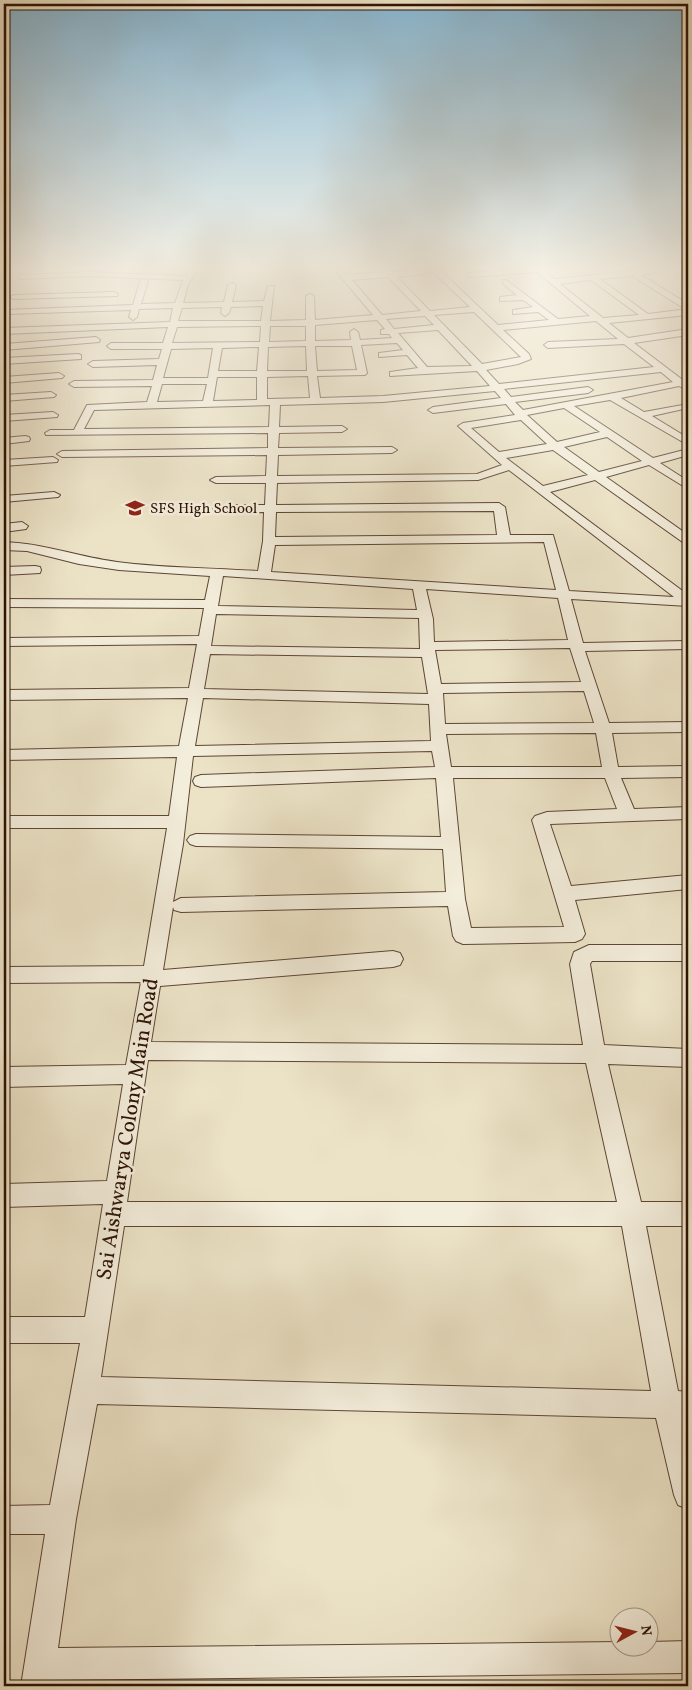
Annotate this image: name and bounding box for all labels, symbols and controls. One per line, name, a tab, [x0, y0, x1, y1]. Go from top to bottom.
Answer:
school or university icon: SFS High School	[124, 497, 146, 519]
place label: SFS High School	[150, 499, 257, 520]
street label: Sai Aishwarya Colony Main Road	[90, 976, 167, 1282]
north arrow	[610, 1608, 660, 1658]
text: N	[635, 1624, 655, 1637]

